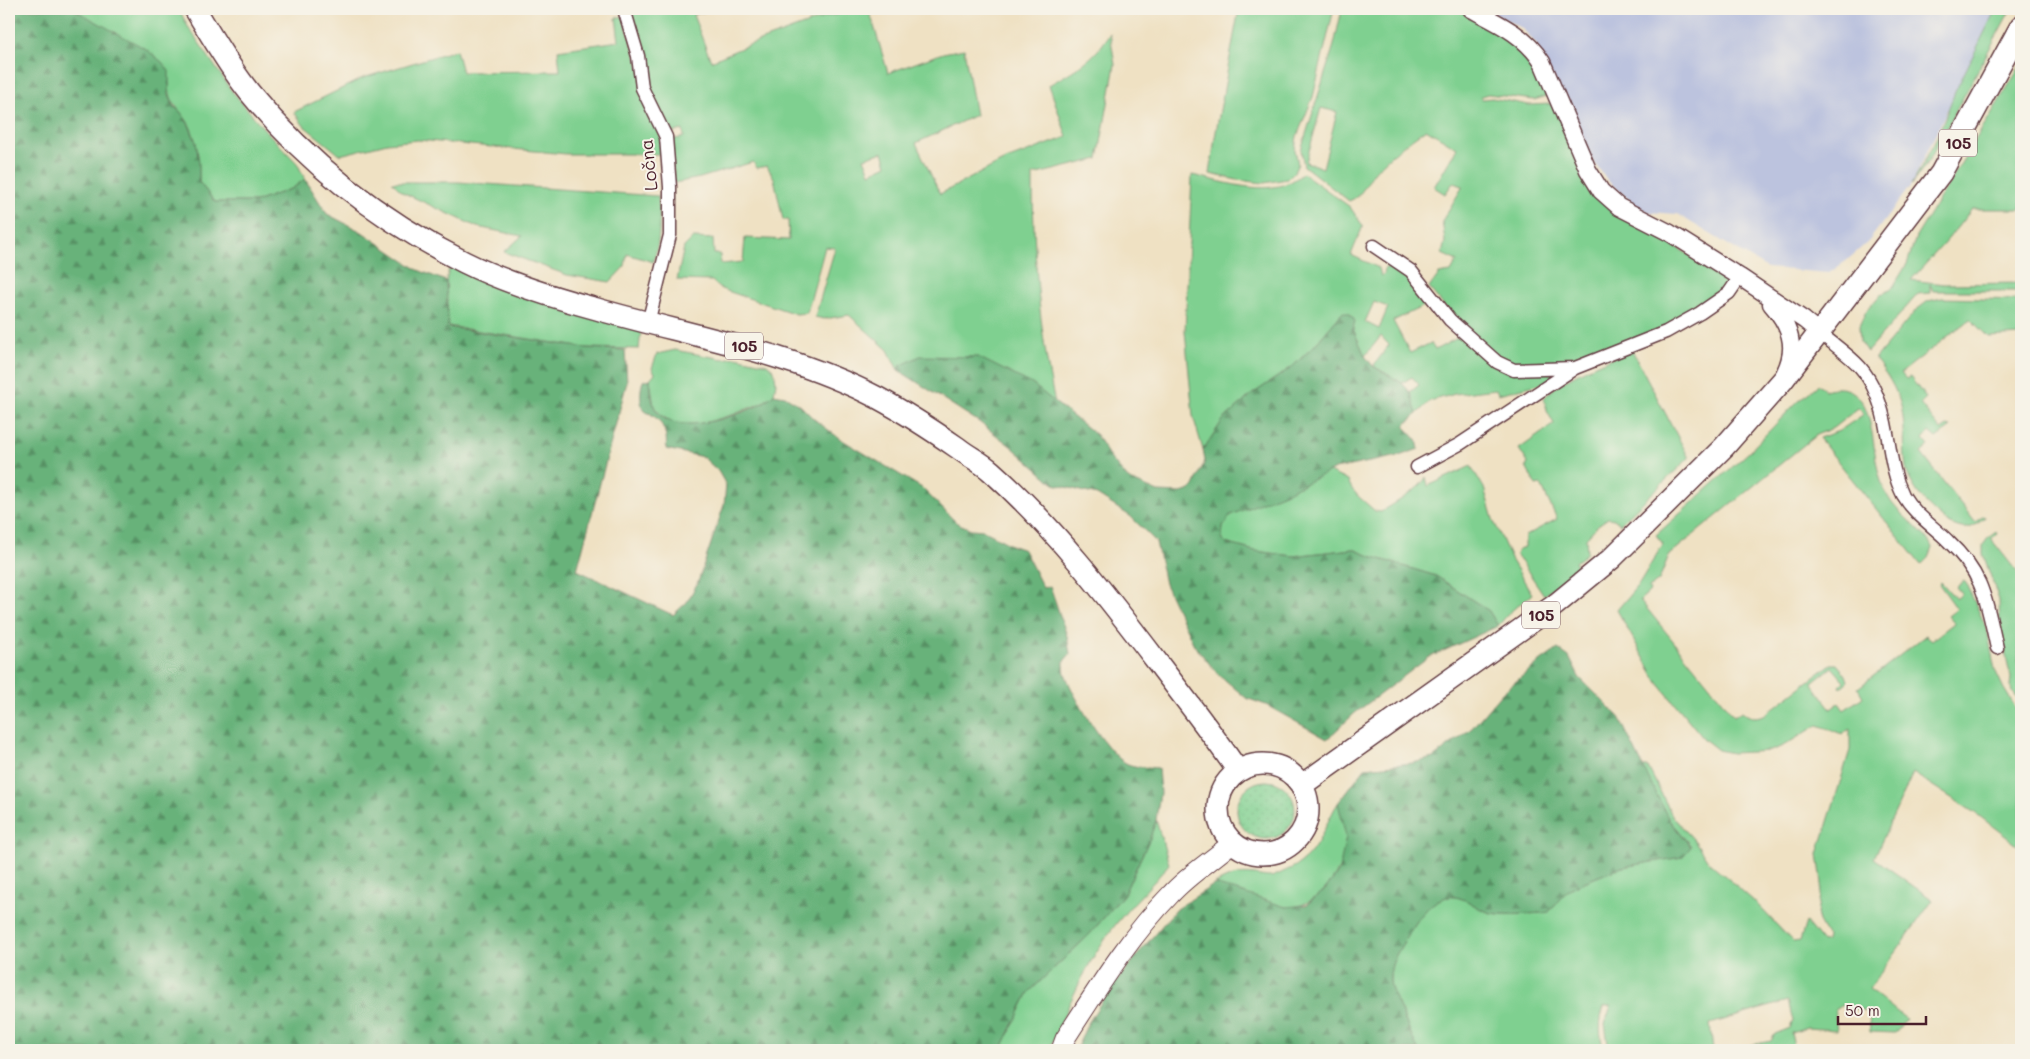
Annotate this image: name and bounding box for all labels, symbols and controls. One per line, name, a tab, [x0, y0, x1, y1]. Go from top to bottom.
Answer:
road number: 105	[1939, 130, 1977, 156]
street label: Ločna	[633, 138, 663, 192]
road number: 105	[725, 332, 763, 360]
road number: 105	[1522, 602, 1560, 628]
scale bar	[1838, 994, 1925, 1026]
text: 50 m	[1845, 1000, 1880, 1020]

